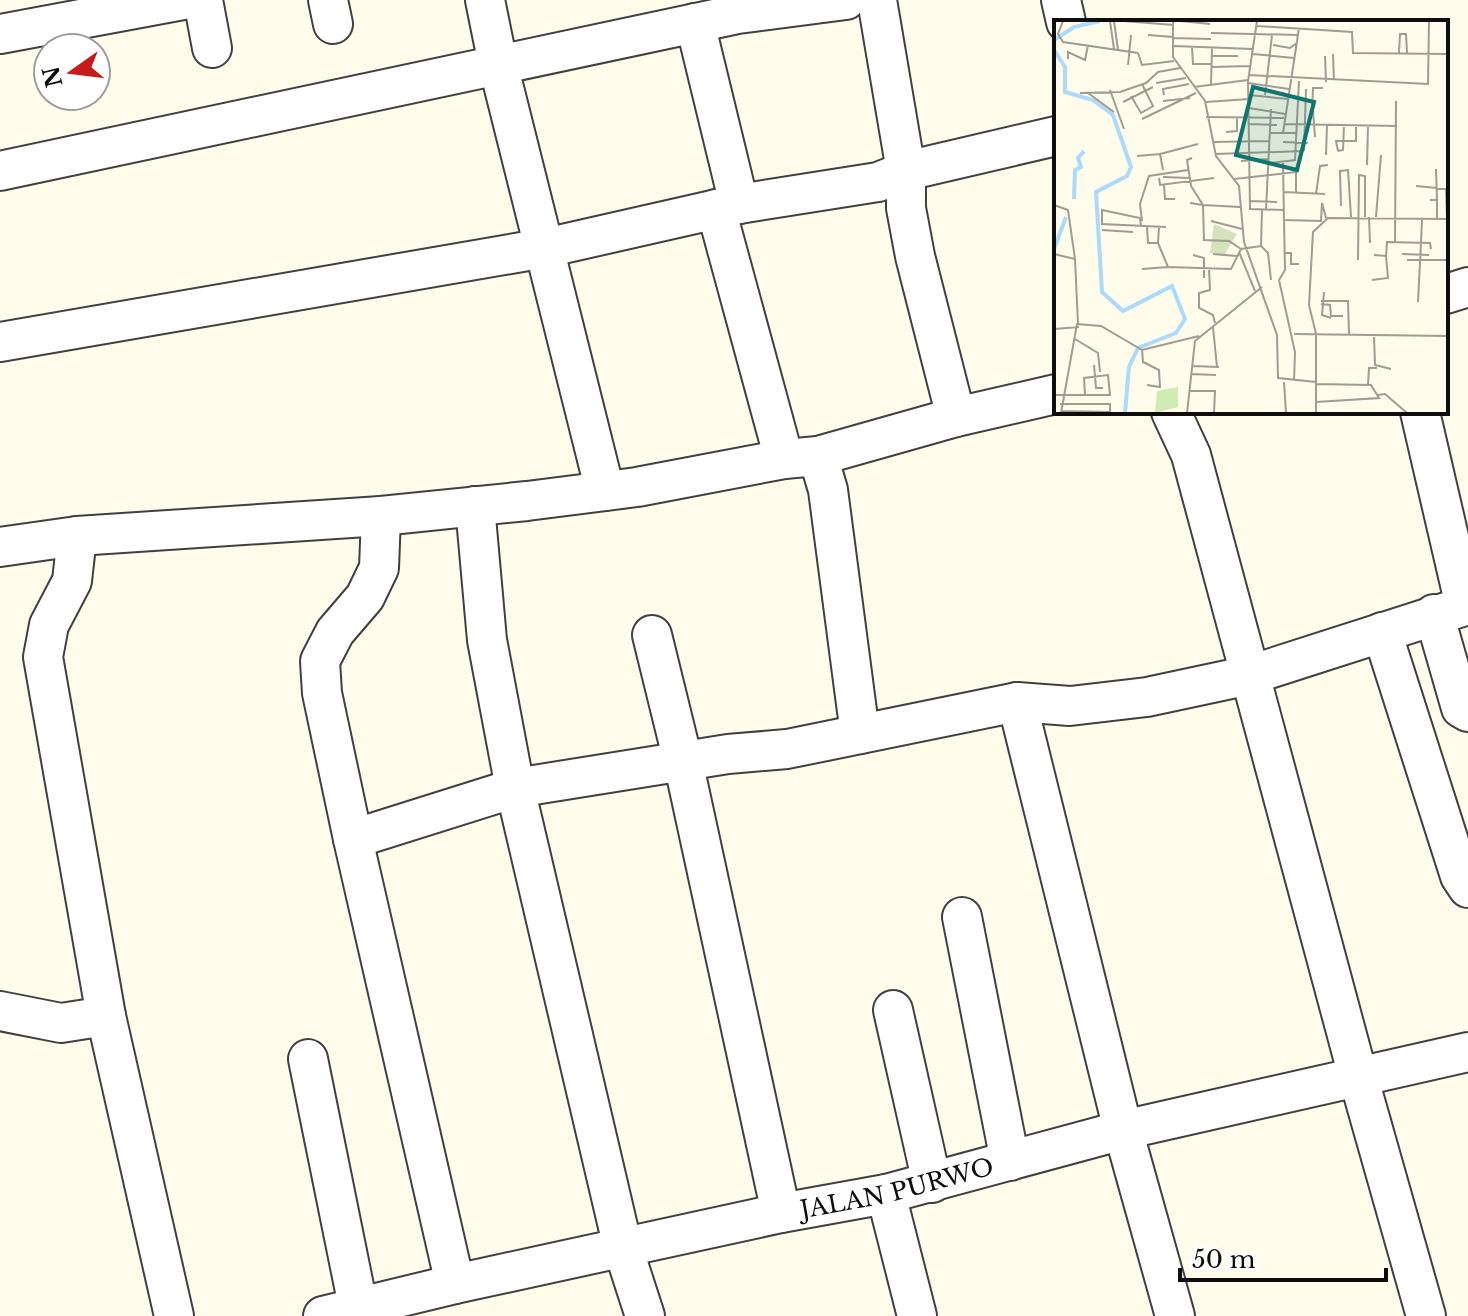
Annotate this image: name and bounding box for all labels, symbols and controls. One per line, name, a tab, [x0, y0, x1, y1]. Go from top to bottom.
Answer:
inset map	[1054, 20, 1448, 414]
north arrow	[32, 32, 112, 112]
text: N	[37, 63, 69, 90]
street label: JALAN PURWO	[795, 1151, 997, 1224]
scale bar	[1180, 1232, 1386, 1282]
text: 50 m	[1192, 1245, 1256, 1274]

